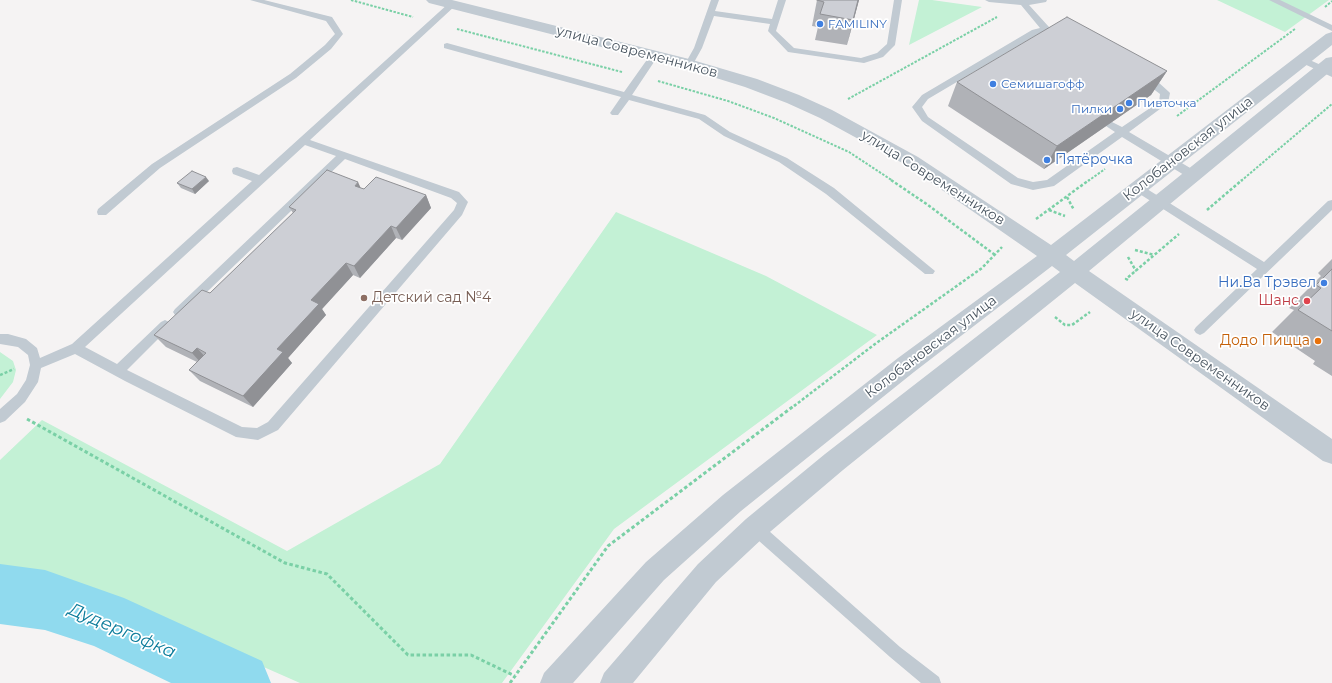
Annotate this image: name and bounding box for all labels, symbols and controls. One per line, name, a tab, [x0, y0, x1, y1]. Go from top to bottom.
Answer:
place label: FAMILINY	[828, 17, 887, 31]
marker: FAMILINY	[815, 19, 825, 29]
street label: улица Современников	[555, 22, 719, 82]
place label: Семишагофф	[1001, 77, 1084, 91]
marker: Семишагофф	[988, 79, 998, 89]
street label: Колобановская улица	[1120, 93, 1256, 205]
place label: Пивточка	[1137, 96, 1197, 110]
marker: Пивточка	[1124, 98, 1134, 108]
place label: Пилки	[1071, 102, 1112, 116]
marker: Пилки	[1115, 104, 1125, 114]
street label: улица Современников	[858, 127, 1008, 229]
place label: Пятёрочка	[1055, 152, 1133, 168]
marker: Пятёрочка	[1042, 155, 1052, 165]
place label: Ни.Ва Трэвел	[1218, 275, 1316, 291]
marker: Ни.Ва Трэвел	[1319, 278, 1329, 288]
place label: Детский сад №4	[372, 290, 491, 306]
street label: Колобановская улица	[862, 292, 1000, 402]
marker: Детский сад №4	[359, 293, 369, 303]
place label: Шанс	[1258, 293, 1299, 309]
marker: Шанс	[1302, 296, 1312, 306]
street label: улица Современников	[1127, 305, 1273, 415]
place label: Додо Пицца	[1220, 333, 1310, 349]
marker: Додо Пицца	[1313, 336, 1323, 346]
water label: Дудергофка	[65, 599, 179, 663]

